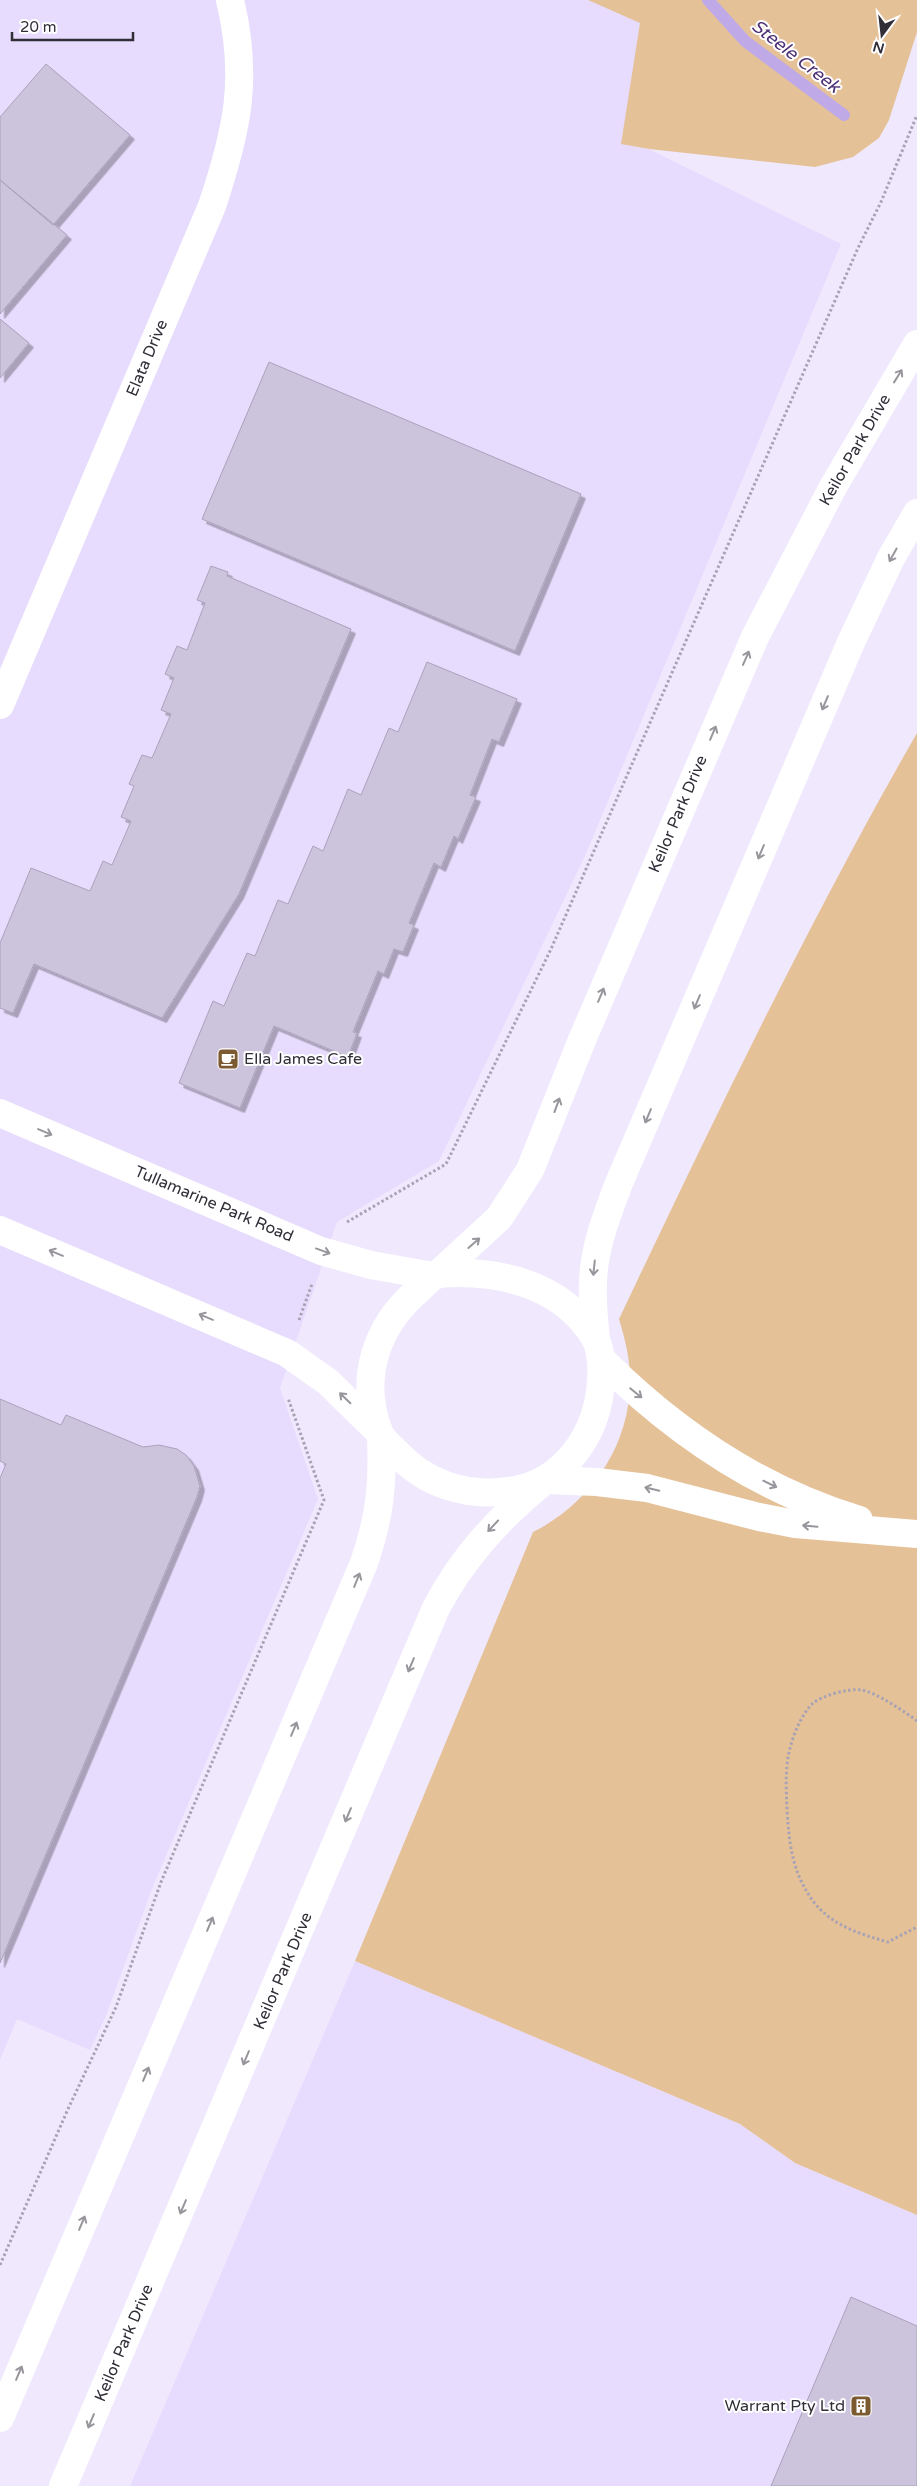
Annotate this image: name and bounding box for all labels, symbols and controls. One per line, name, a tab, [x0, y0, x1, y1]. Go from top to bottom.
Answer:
scale bar	[12, 10, 134, 42]
north arrow	[857, 10, 907, 60]
water label: Steele Creek	[747, 15, 846, 98]
text: 20 m	[20, 18, 57, 36]
text: N	[871, 37, 886, 57]
street label: Elata Drive	[122, 317, 172, 399]
one-way arrow	[893, 370, 903, 384]
street label: Keilor Park Drive	[815, 391, 895, 509]
one-way arrow	[887, 548, 897, 562]
one-way arrow	[741, 651, 751, 666]
one-way arrow	[819, 695, 829, 710]
one-way arrow	[708, 726, 718, 741]
street label: Keilor Park Drive	[644, 752, 712, 876]
one-way arrow	[755, 844, 765, 859]
one-way arrow	[597, 988, 607, 1003]
one-way arrow	[691, 994, 701, 1009]
cafe icon: Ella James Cafe	[216, 1047, 240, 1071]
place label: Ella James Cafe	[244, 1049, 362, 1069]
one-way arrow	[553, 1098, 562, 1114]
one-way arrow	[643, 1108, 653, 1123]
one-way arrow	[37, 1128, 52, 1137]
street label: Tullamarine Park Road	[131, 1161, 297, 1247]
one-way arrow	[467, 1237, 480, 1248]
one-way arrow	[315, 1247, 330, 1256]
one-way arrow	[49, 1248, 64, 1258]
one-way arrow	[589, 1260, 599, 1276]
one-way arrow	[198, 1312, 214, 1321]
one-way arrow	[629, 1387, 642, 1398]
one-way arrow	[339, 1392, 351, 1404]
one-way arrow	[762, 1480, 777, 1489]
one-way arrow	[644, 1484, 660, 1494]
one-way arrow	[487, 1520, 499, 1533]
one-way arrow	[802, 1521, 818, 1530]
one-way arrow	[353, 1573, 362, 1588]
one-way arrow	[406, 1657, 415, 1672]
one-way arrow	[290, 1722, 299, 1737]
one-way arrow	[343, 1807, 352, 1822]
street label: Keilor Park Drive	[249, 1909, 317, 2033]
one-way arrow	[205, 1917, 215, 1932]
one-way arrow	[241, 2050, 251, 2065]
one-way arrow	[141, 2067, 151, 2082]
one-way arrow	[178, 2199, 188, 2214]
one-way arrow	[78, 2216, 88, 2231]
street label: Keilor Park Drive	[90, 2281, 158, 2405]
one-way arrow	[15, 2366, 24, 2381]
building icon: Warrant Pty Ltd	[849, 2394, 873, 2418]
place label: Warrant Pty Ltd	[725, 2396, 845, 2416]
one-way arrow	[86, 2413, 96, 2428]

